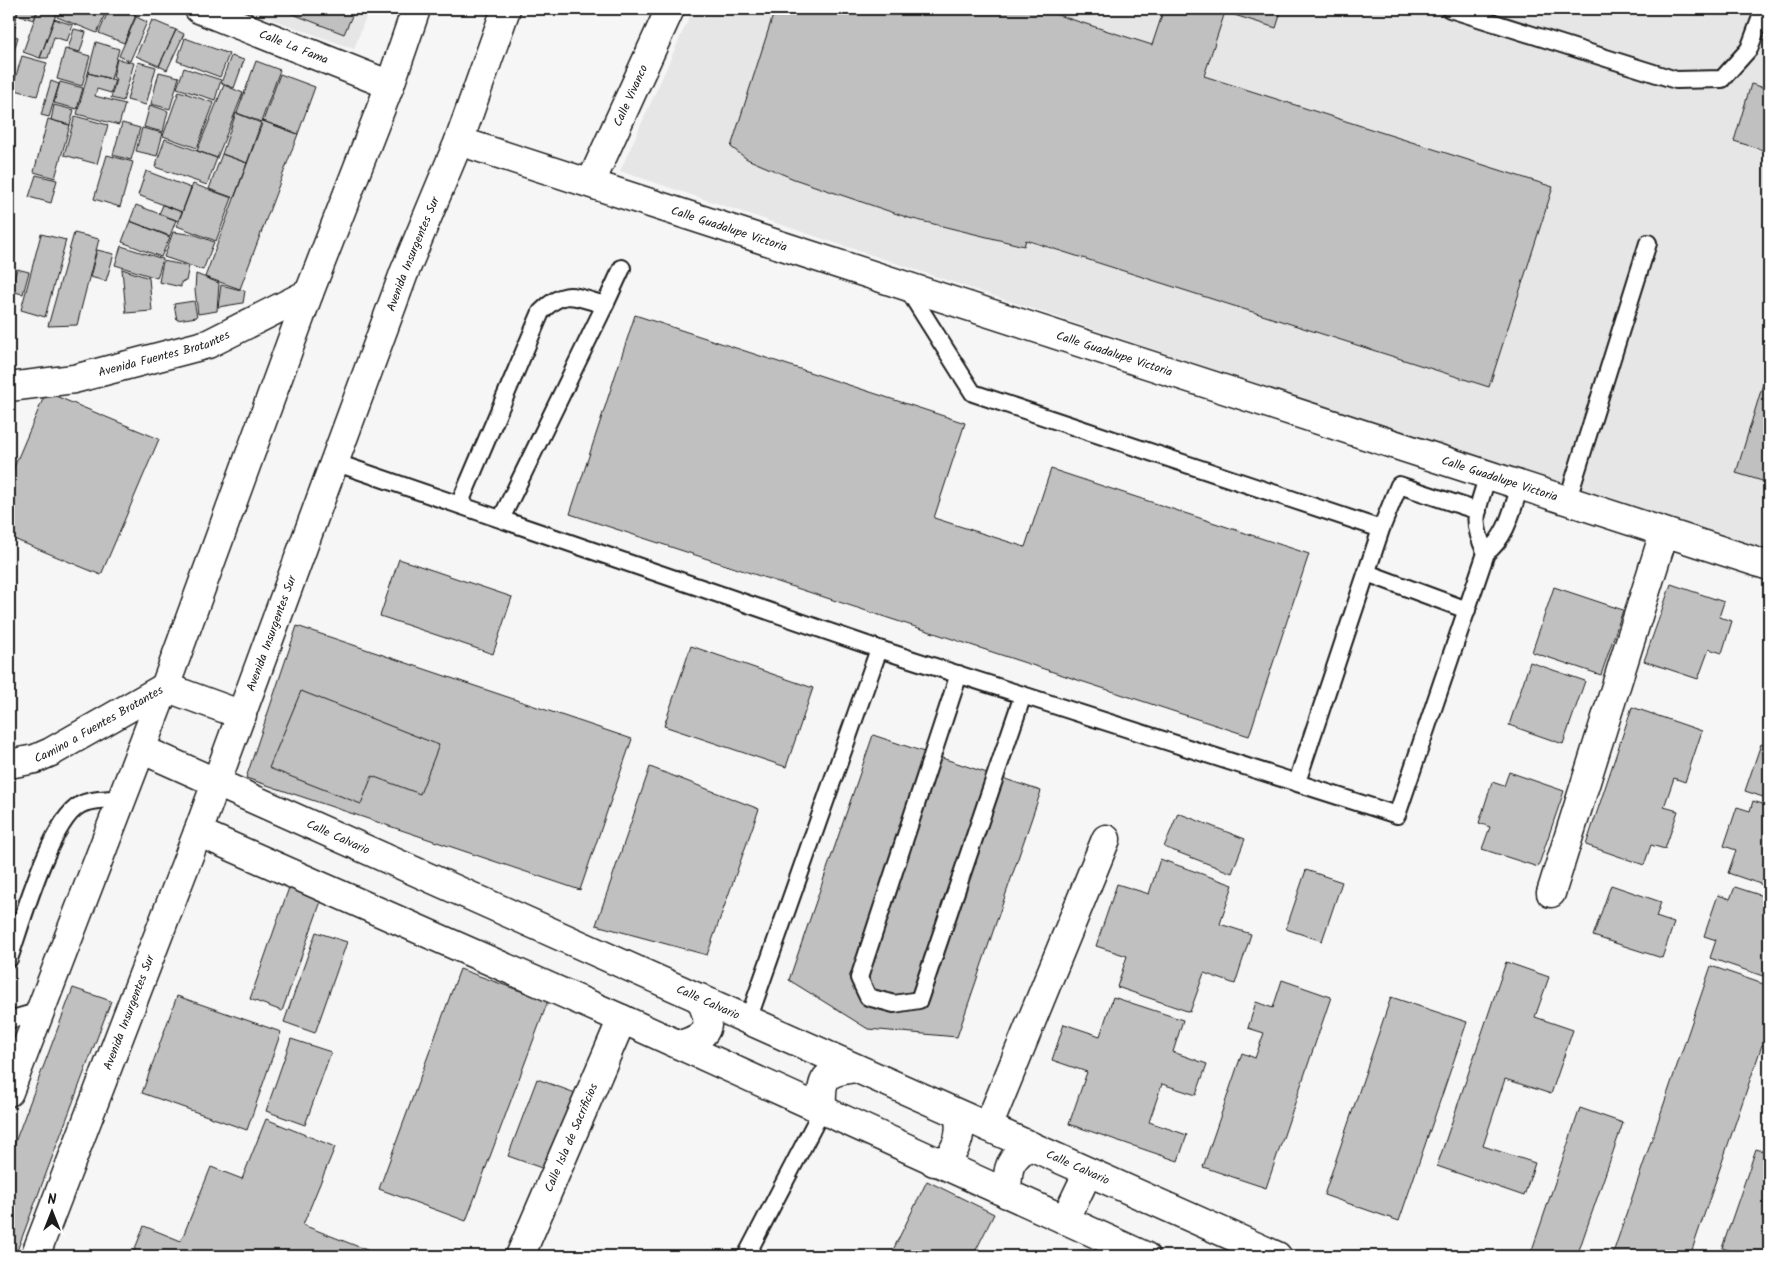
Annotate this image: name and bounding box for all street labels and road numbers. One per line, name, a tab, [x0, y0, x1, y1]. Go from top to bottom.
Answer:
street label: Calle La Fama	[256, 24, 332, 69]
street label: Calle Vivanco	[608, 62, 653, 130]
street label: Avenida Insurgentes Sur	[381, 193, 445, 314]
street label: Calle Guadalupe Victoria	[669, 201, 790, 256]
street label: Avenida Fuentes Brotantes	[96, 325, 233, 382]
street label: Calle Guadalupe Victoria	[1054, 326, 1175, 381]
street label: Calle Guadalupe Victoria	[1439, 451, 1561, 506]
street label: Avenida Insurgentes Sur	[241, 572, 302, 694]
street label: Camino a Fuentes Brotantes	[31, 681, 167, 768]
street label: Calle Calvario	[303, 815, 373, 860]
street label: Avenida Insurgentes Sur	[98, 951, 160, 1073]
street label: Calle Calvario	[673, 980, 743, 1025]
street label: Calle Isla de Sacrificios	[539, 1080, 603, 1195]
street label: Calle Calvario	[1043, 1145, 1113, 1190]

